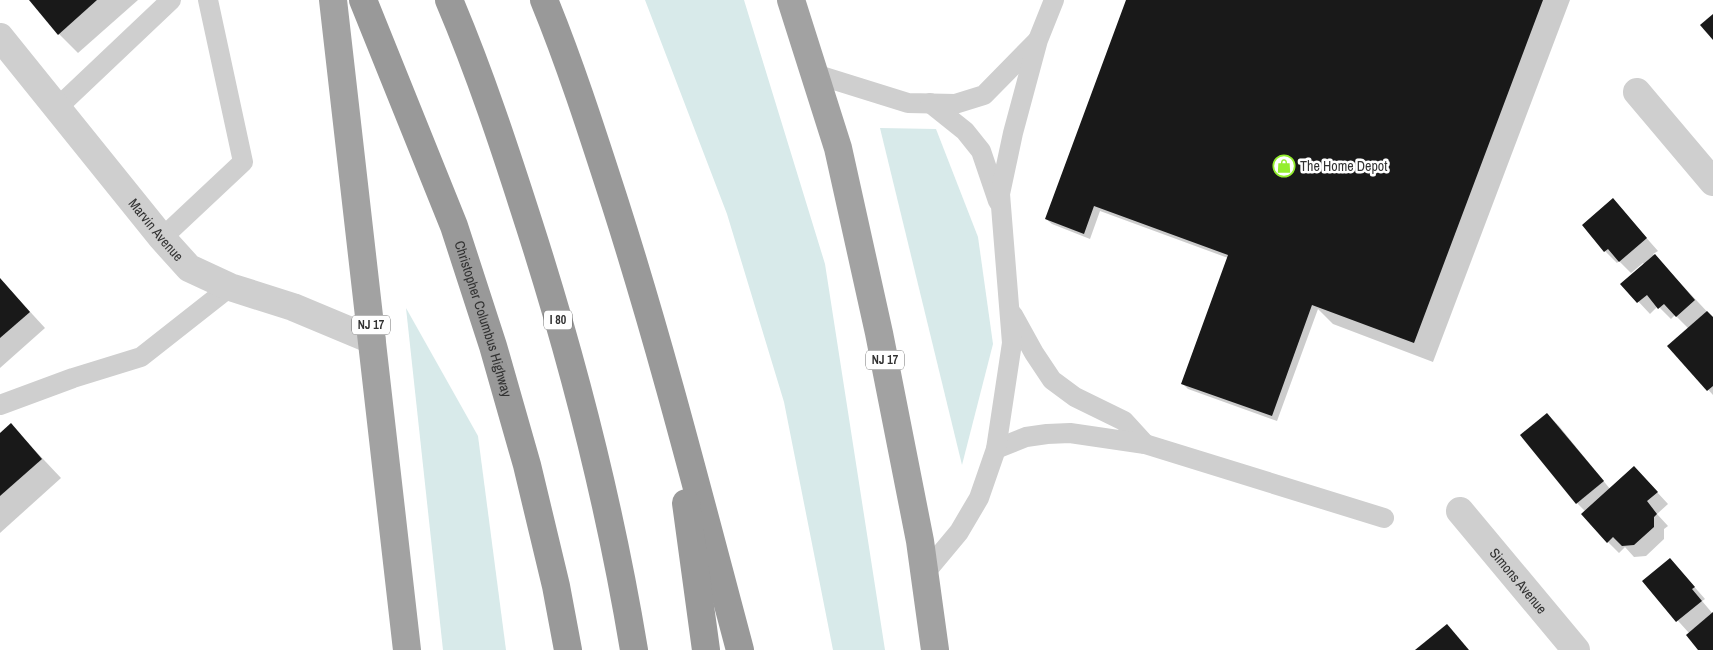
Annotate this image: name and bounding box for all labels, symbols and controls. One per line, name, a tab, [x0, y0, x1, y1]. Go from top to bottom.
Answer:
shop icon: The Home Depot	[1272, 154, 1296, 178]
place label: The Home Depot	[1300, 157, 1387, 175]
street label: Marvin Avenue	[125, 195, 187, 265]
street label: Christopher Columbus Highway	[450, 238, 516, 399]
road number: I 80	[544, 310, 572, 330]
road number: NJ 17	[352, 316, 390, 334]
road number: NJ 17	[866, 350, 904, 370]
street label: Simons Avenue	[1486, 544, 1551, 617]

